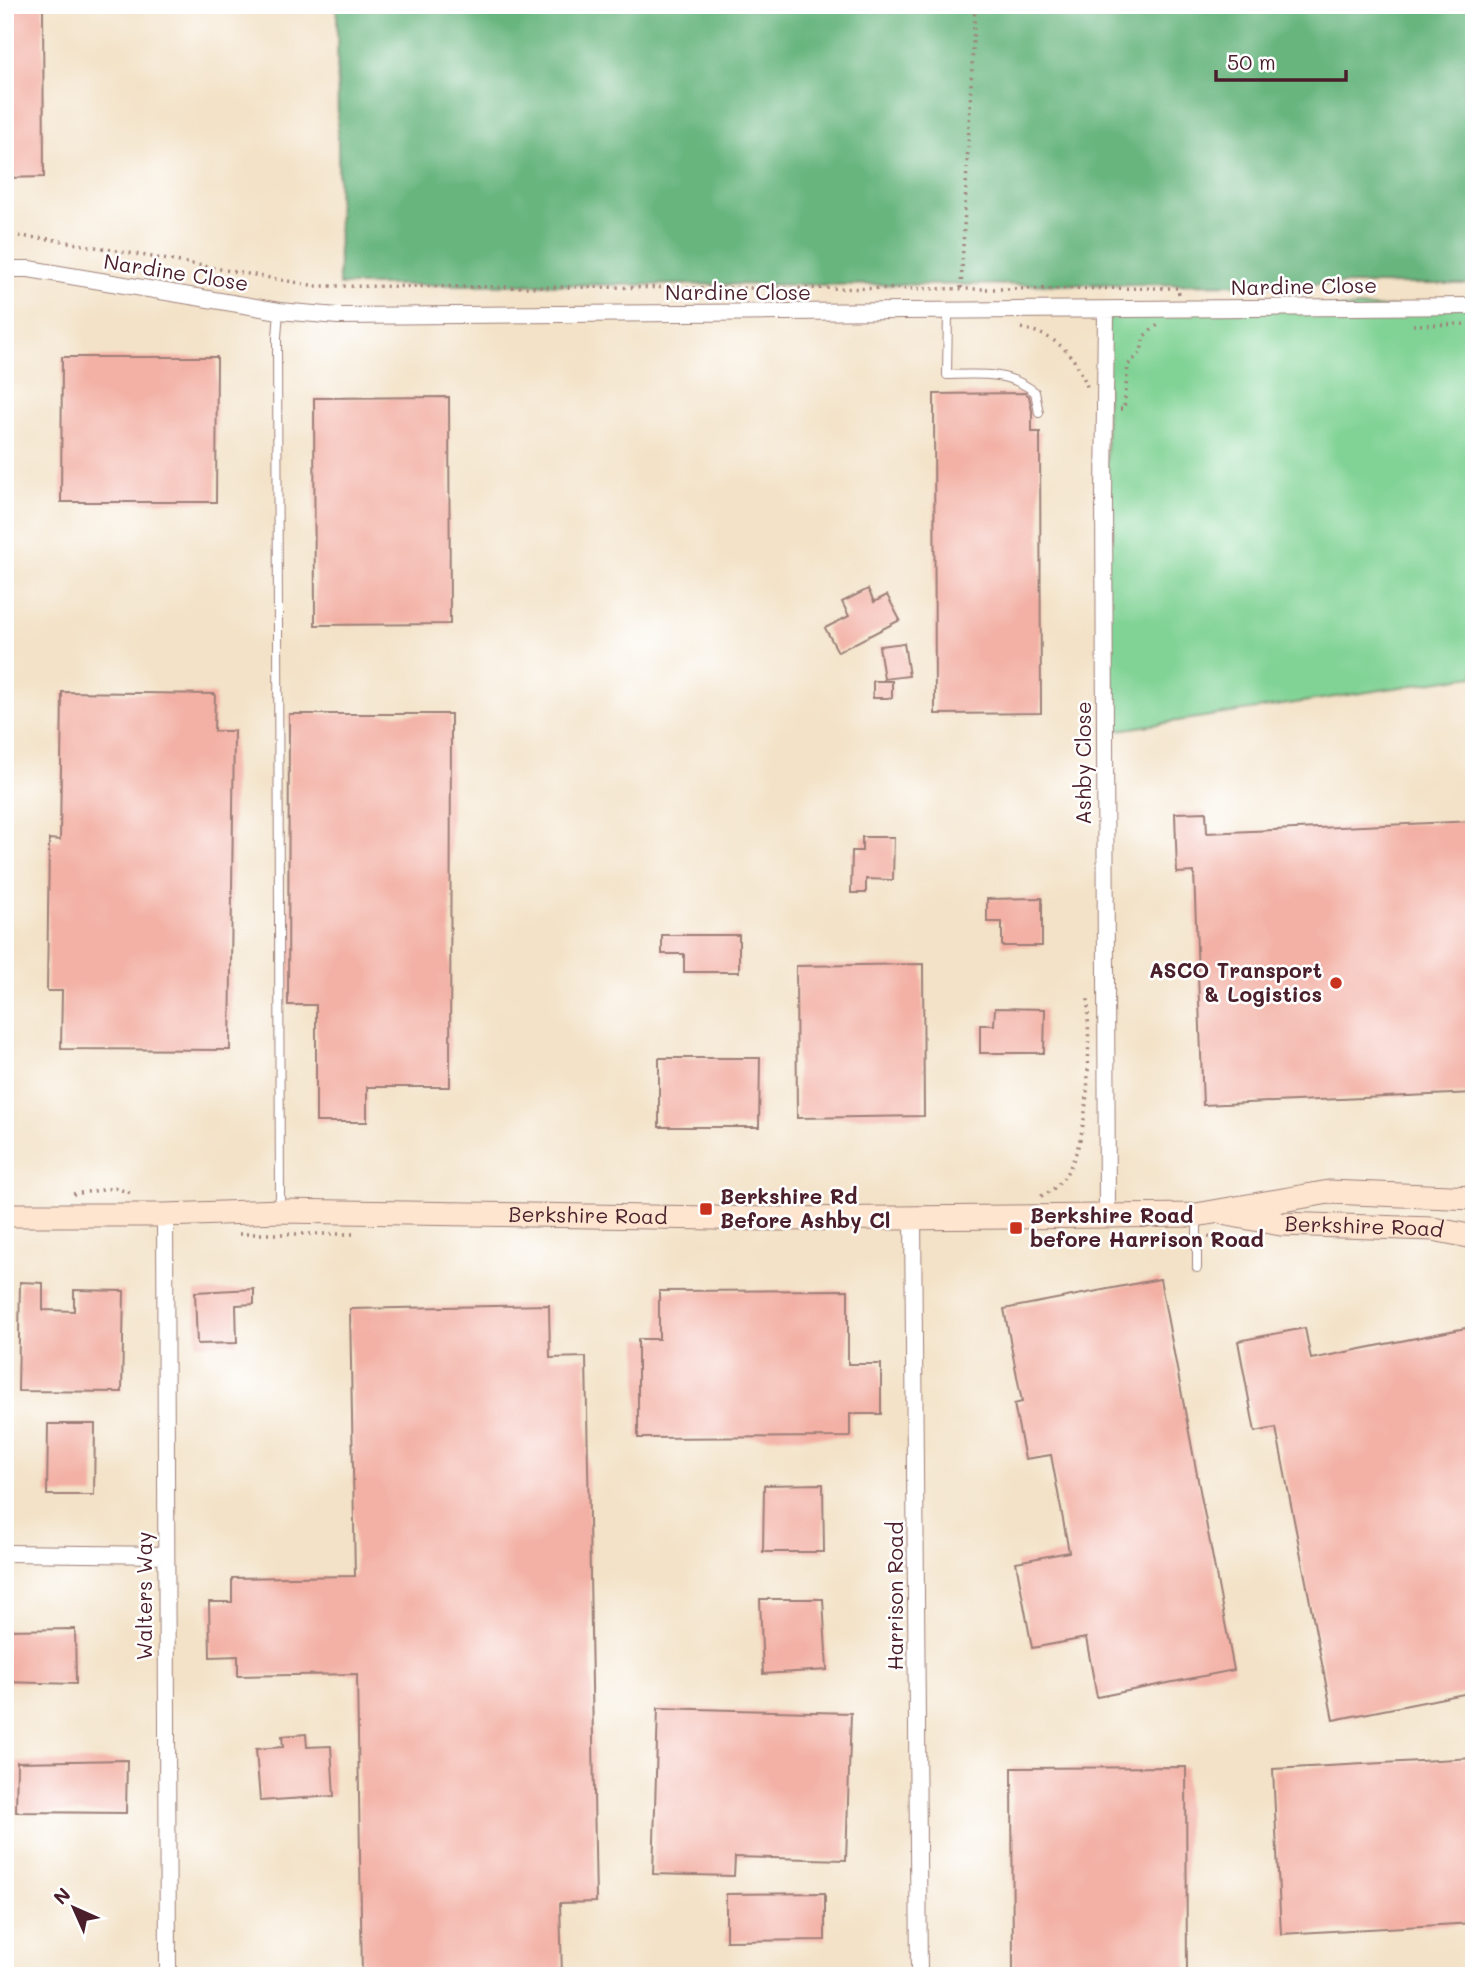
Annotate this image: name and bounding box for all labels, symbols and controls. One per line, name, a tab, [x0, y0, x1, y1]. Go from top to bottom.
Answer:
scale bar	[1216, 38, 1346, 82]
text: 50 m	[1227, 48, 1276, 75]
street label: Nardine Close	[102, 247, 251, 296]
street label: Nardine Close	[1231, 271, 1377, 300]
street label: Nardine Close	[665, 278, 811, 305]
street label: Ashby Close	[1069, 701, 1096, 825]
place label: ASCO Transport & Logistics	[1149, 956, 1322, 1007]
marker: ASCO Transport & Logistics	[1328, 975, 1344, 991]
place label: Berkshire Rd Before Ashby Cl	[720, 1182, 890, 1234]
street label: Berkshire Road	[508, 1200, 668, 1229]
marker: Berkshire Rd Before Ashby Cl	[698, 1201, 714, 1217]
place label: Berkshire Road before Harrison Road	[1030, 1201, 1264, 1252]
street label: Berkshire Road	[1284, 1209, 1446, 1243]
marker: Berkshire Road before Harrison Road	[1008, 1220, 1024, 1236]
street label: Harrison Road	[881, 1522, 908, 1670]
street label: Walters Way	[130, 1532, 157, 1660]
north arrow	[38, 1872, 108, 1942]
text: N	[48, 1882, 76, 1910]

